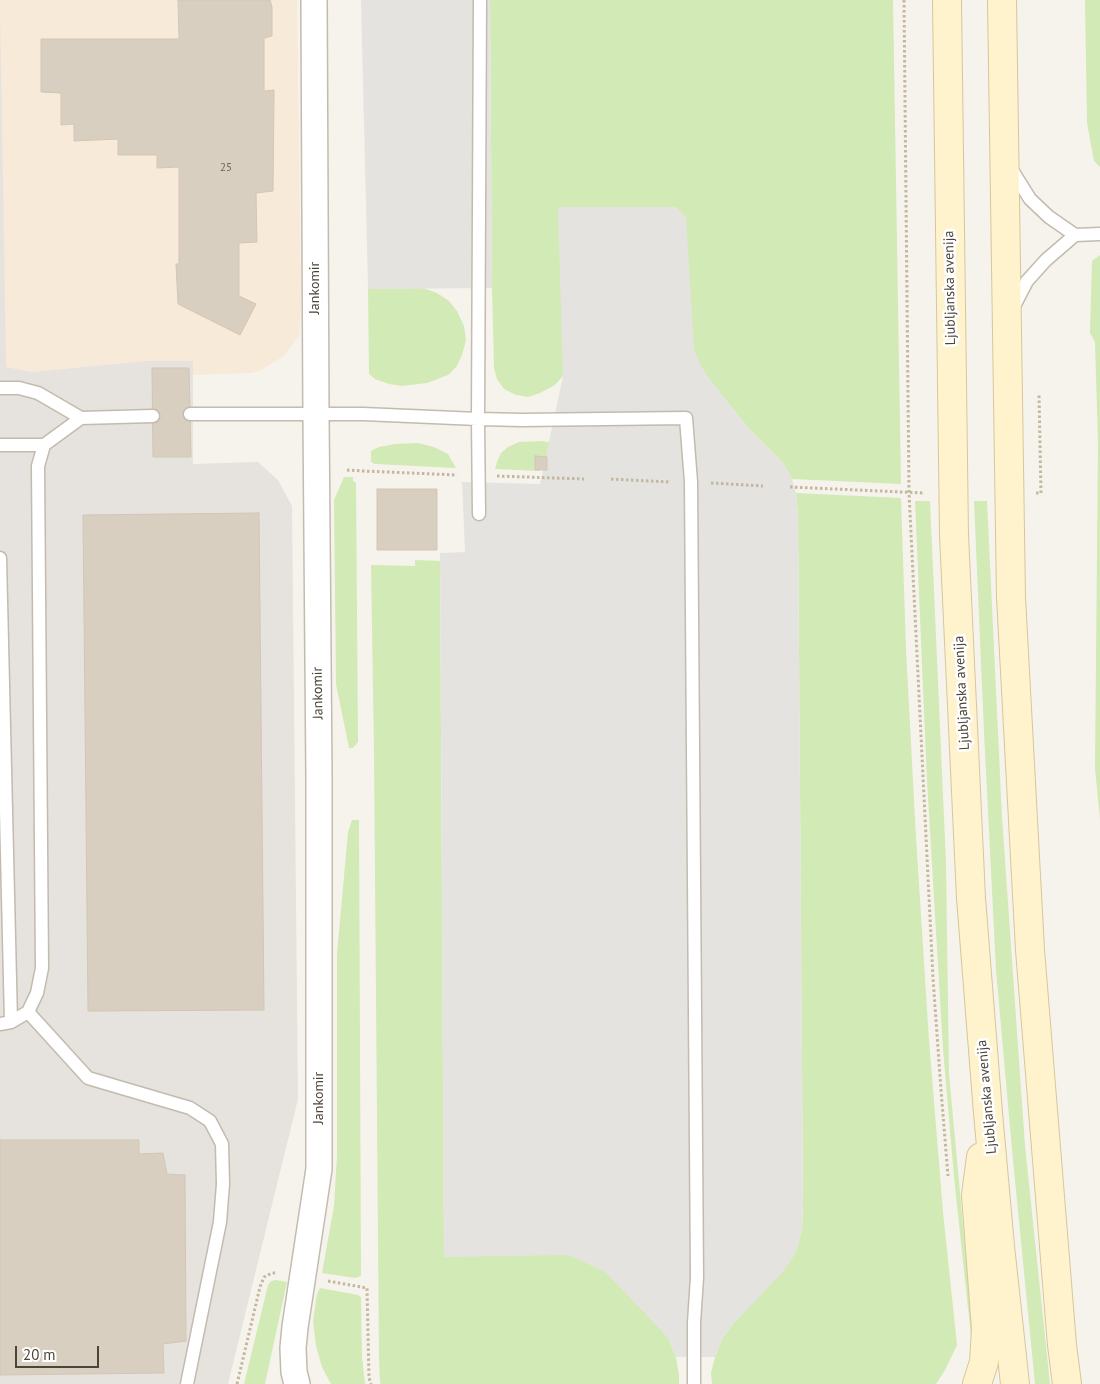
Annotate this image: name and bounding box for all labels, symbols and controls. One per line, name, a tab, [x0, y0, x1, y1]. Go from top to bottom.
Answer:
house number: 25	[220, 161, 232, 175]
street label: Ljubljanska avenija	[941, 231, 959, 345]
street label: Jankomir	[307, 262, 323, 314]
street label: Ljubljanska avenija	[951, 635, 973, 751]
street label: Jankomir	[309, 667, 327, 719]
street label: Ljubljanska avenija	[974, 1039, 1000, 1155]
street label: Jankomir	[311, 1072, 327, 1124]
scale bar	[18, 1336, 101, 1368]
text: 20 m	[23, 1345, 56, 1364]

